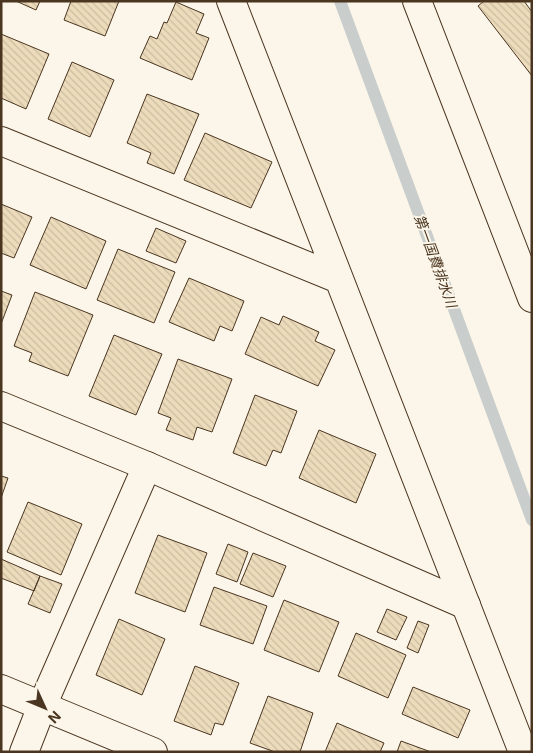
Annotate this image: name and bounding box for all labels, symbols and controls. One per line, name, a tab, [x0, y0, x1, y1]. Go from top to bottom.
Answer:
water label: 第一国費排水川	[411, 212, 461, 312]
north arrow	[20, 683, 70, 733]
text: N	[45, 708, 65, 727]

